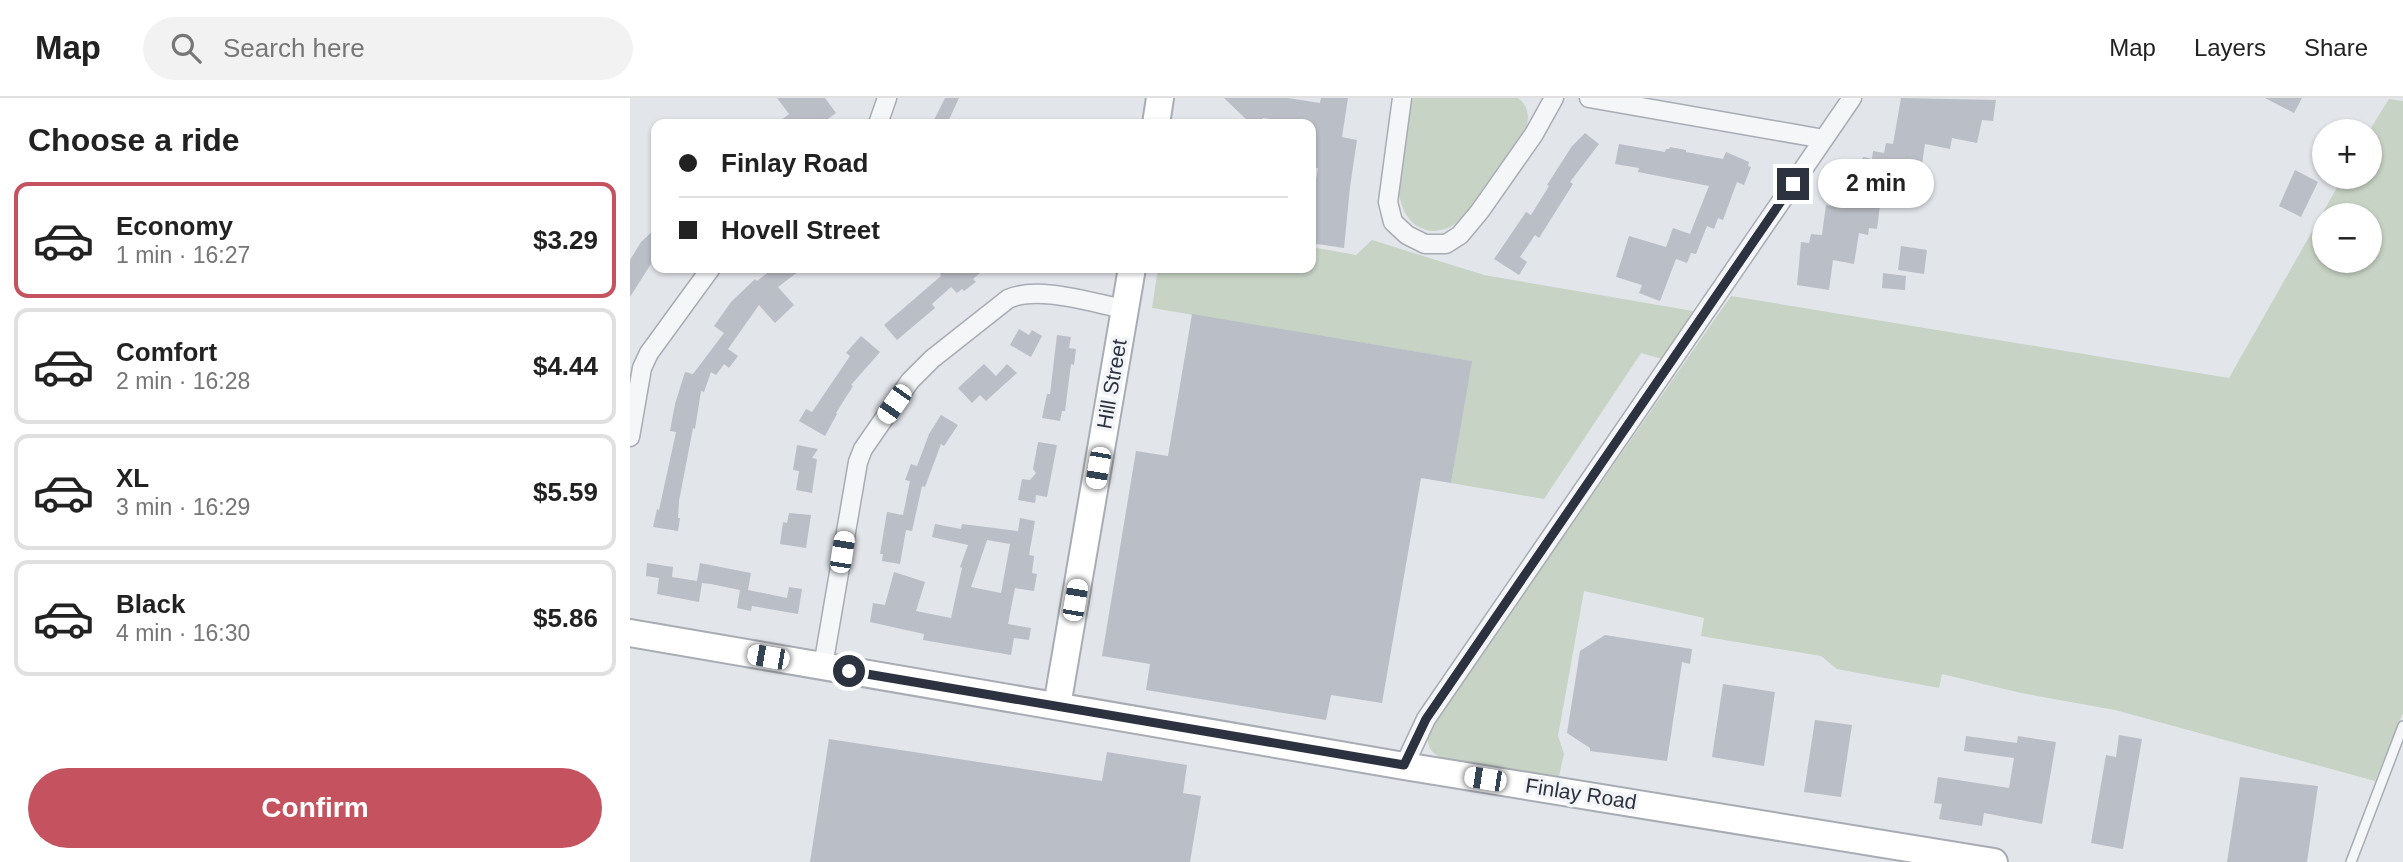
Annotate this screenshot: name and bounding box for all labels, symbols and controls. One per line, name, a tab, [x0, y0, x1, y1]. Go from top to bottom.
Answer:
search box	[143, 17, 633, 80]
text: Map	[35, 29, 101, 66]
icon: search	[167, 29, 205, 67]
text: Search here	[223, 33, 365, 63]
text: Map	[2109, 34, 2156, 61]
text: Layers	[2194, 34, 2266, 61]
text: Share	[2304, 34, 2368, 61]
map controls	[2312, 119, 2382, 273]
button: +	[2312, 119, 2382, 189]
text: Choose a ride	[28, 122, 240, 158]
text: Finlay Road	[721, 148, 868, 178]
callout: 2 min	[1818, 160, 1933, 208]
route end	[1777, 168, 1809, 200]
text: 2 min	[1846, 170, 1906, 196]
button: −	[2312, 203, 2382, 273]
icon: car	[32, 209, 95, 272]
text: Economy	[116, 211, 233, 241]
text: Hovell Street	[721, 215, 880, 245]
text: $3.29	[533, 225, 598, 255]
text: 1 min · 16:27	[116, 242, 250, 268]
icon: car	[32, 335, 95, 398]
text: Comfort	[116, 337, 217, 367]
street label: Hill Street	[1092, 337, 1131, 431]
text: $4.44	[533, 351, 598, 381]
text: 2 min · 16:28	[116, 368, 250, 394]
car	[874, 381, 915, 427]
car	[1085, 445, 1112, 491]
icon: car	[32, 461, 95, 524]
text: XL	[116, 463, 149, 493]
text: $5.59	[533, 477, 598, 507]
text: 3 min · 16:29	[116, 494, 250, 520]
car	[829, 530, 856, 574]
car	[1062, 577, 1089, 623]
icon: car	[32, 587, 95, 650]
text: Black	[116, 589, 185, 619]
text: $5.86	[533, 603, 598, 633]
text: 4 min · 16:30	[116, 620, 250, 646]
car	[746, 643, 791, 671]
route start	[833, 655, 865, 687]
car	[1463, 765, 1508, 793]
button: Confirm	[28, 768, 602, 848]
street label: Finlay Road	[1524, 773, 1638, 814]

